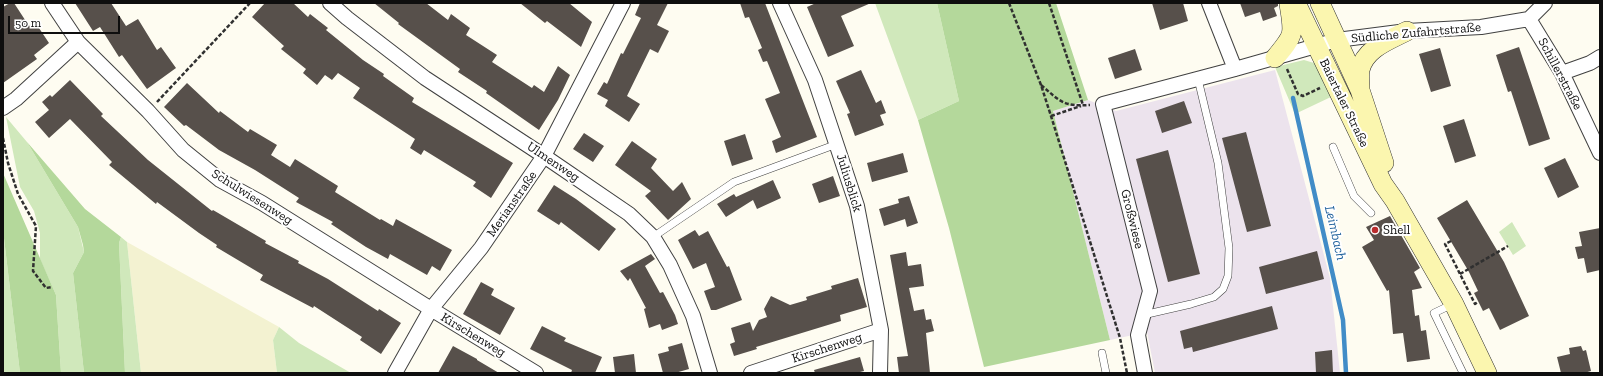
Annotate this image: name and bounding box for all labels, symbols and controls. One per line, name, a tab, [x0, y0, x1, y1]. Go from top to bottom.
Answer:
scale bar	[10, 8, 122, 34]
text: 50 m	[15, 16, 41, 30]
street label: Südliche Zufahrtstraße	[1350, 20, 1482, 46]
street label: Schillerstraße	[1535, 35, 1585, 113]
street label: Baiertaler Straße	[1316, 56, 1372, 150]
street label: Ulmenweg	[524, 139, 582, 185]
street label: Juliusblick	[833, 152, 865, 214]
street label: Schulwiesenweg	[209, 166, 295, 228]
street label: Merianstraße	[484, 168, 540, 240]
street label: Großwiese	[1117, 188, 1147, 250]
water label: Leimbach	[1321, 204, 1349, 262]
place label: Shell	[1383, 222, 1410, 238]
marker: Shell	[1370, 225, 1380, 235]
street label: Kirschenweg	[438, 310, 508, 360]
street label: Kirschenweg	[790, 329, 864, 367]

